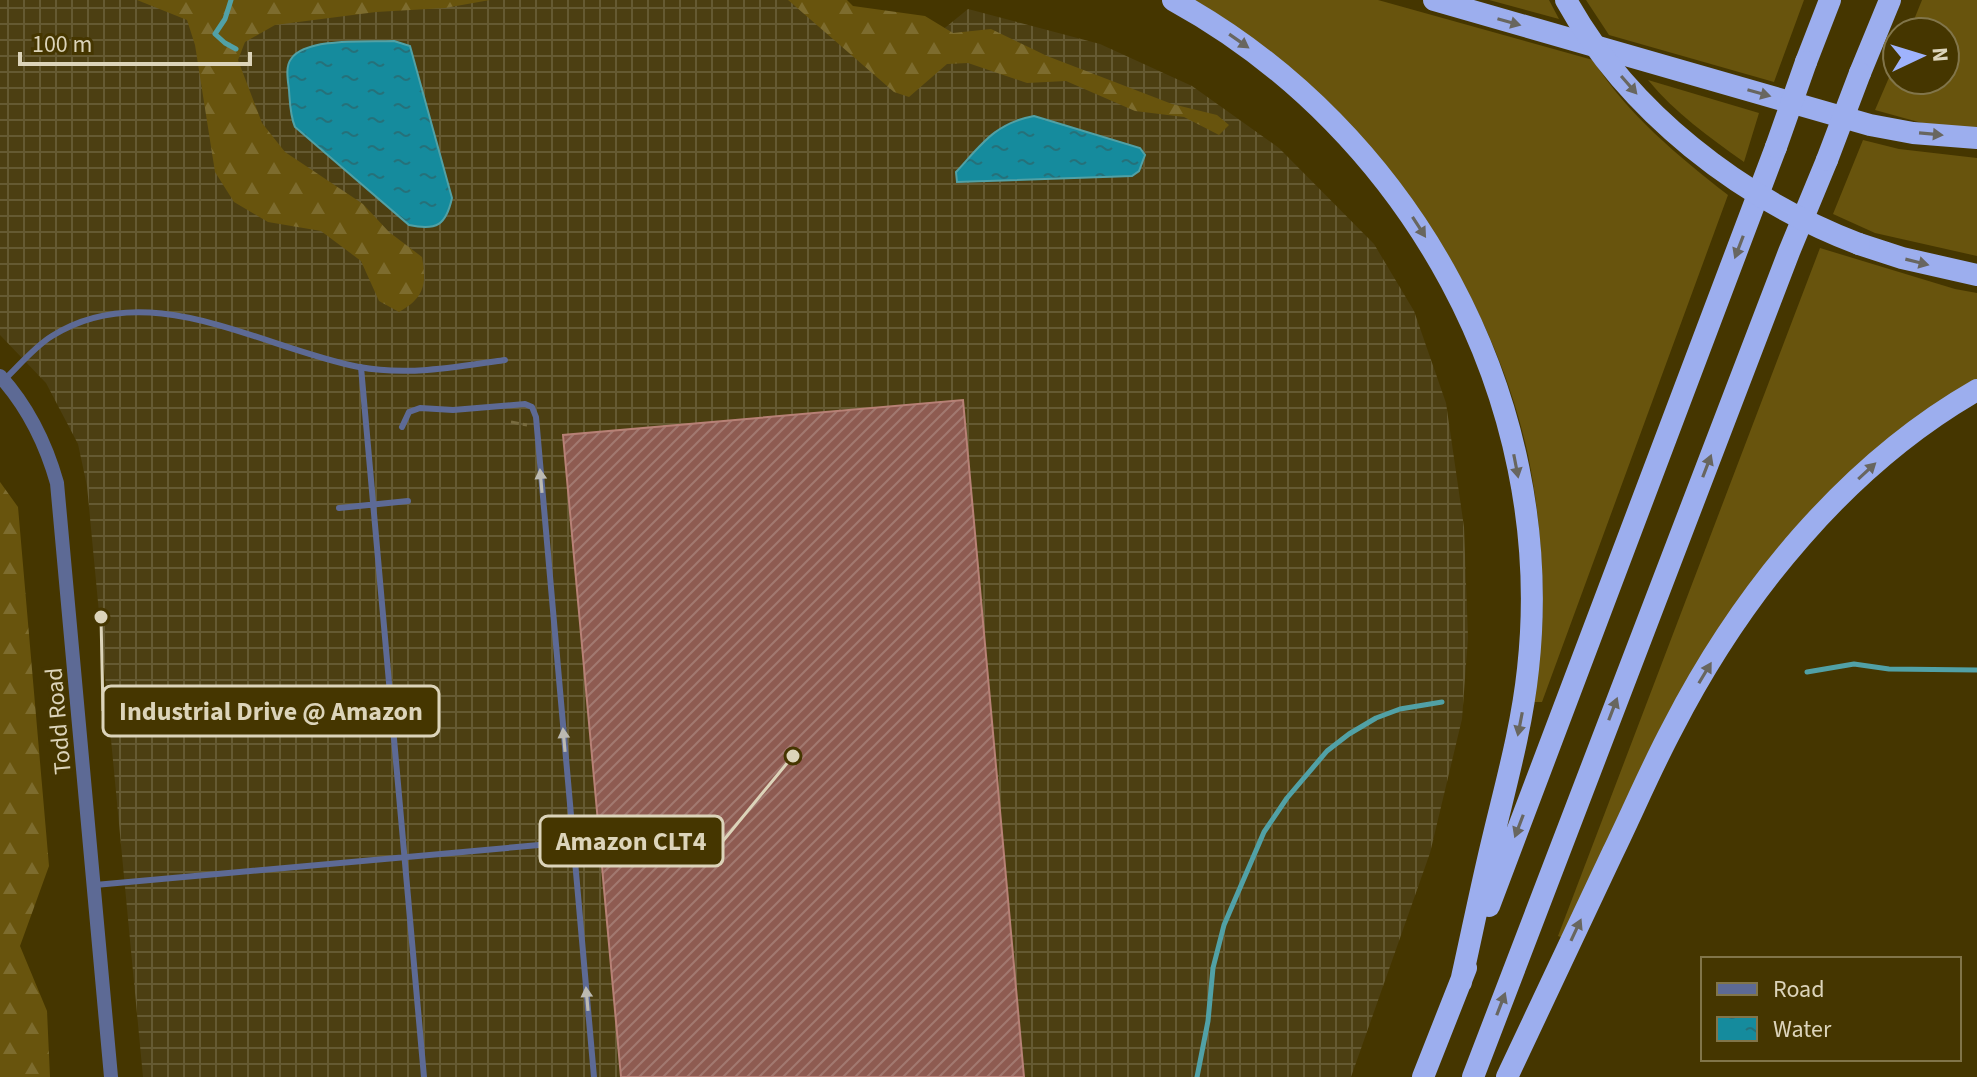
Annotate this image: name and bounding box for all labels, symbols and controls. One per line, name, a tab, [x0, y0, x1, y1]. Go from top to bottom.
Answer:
scale bar	[20, 16, 250, 66]
one-way arrow	[1497, 16, 1521, 29]
north arrow	[1881, 16, 1961, 96]
text: 100 m	[32, 27, 92, 62]
one-way arrow	[1229, 33, 1250, 48]
text: N	[1923, 46, 1956, 63]
one-way arrow	[1620, 75, 1637, 95]
one-way arrow	[1746, 88, 1771, 100]
one-way arrow	[1919, 128, 1944, 141]
one-way arrow	[1411, 216, 1426, 237]
one-way arrow	[1732, 235, 1745, 259]
one-way arrow	[1905, 256, 1930, 269]
one-way arrow	[1511, 453, 1523, 478]
one-way arrow	[1701, 454, 1714, 478]
one-way arrow	[1857, 463, 1876, 481]
one-way arrow	[535, 468, 548, 493]
one-way arrow	[1697, 662, 1711, 684]
street label: Todd Road	[36, 666, 81, 776]
callout: Industrial Drive @ Amazon	[103, 686, 439, 736]
text: Industrial Drive @ Amazon	[119, 693, 423, 730]
one-way arrow	[1607, 697, 1620, 721]
one-way arrow	[1513, 711, 1526, 736]
one-way arrow	[558, 727, 571, 752]
one-way arrow	[1512, 814, 1525, 838]
callout: Amazon CLT4	[540, 816, 723, 866]
text: Amazon CLT4	[555, 823, 707, 860]
one-way arrow	[1569, 919, 1583, 942]
legend	[1701, 957, 1961, 1061]
text: Road	[1773, 972, 1825, 1007]
one-way arrow	[581, 986, 594, 1011]
one-way arrow	[1495, 992, 1508, 1016]
text: Water	[1773, 1012, 1832, 1047]

